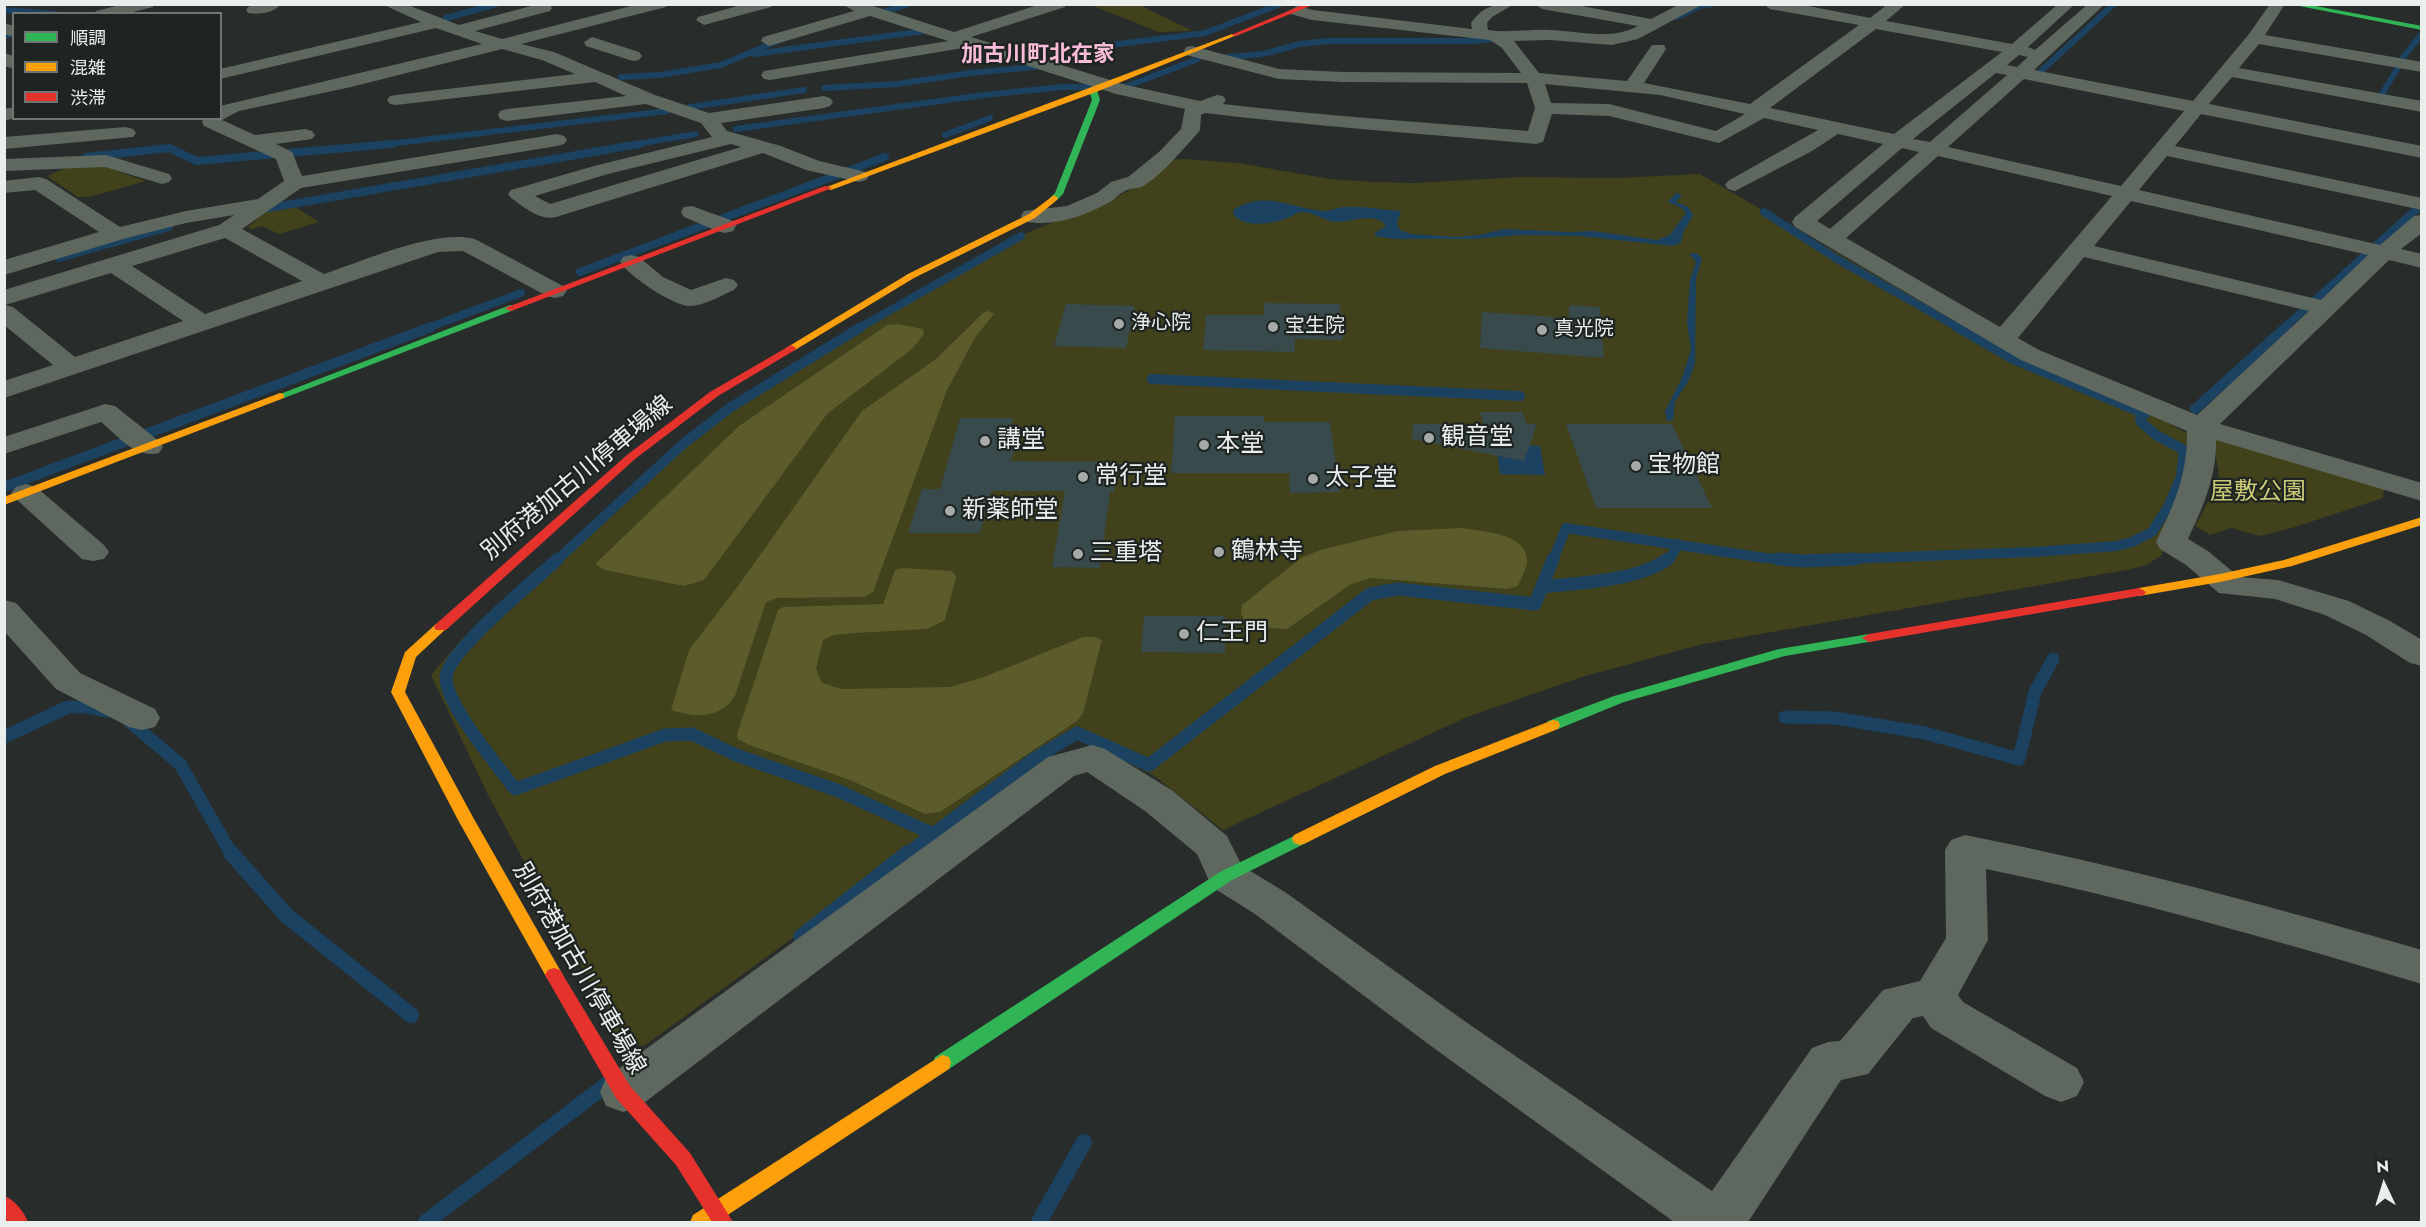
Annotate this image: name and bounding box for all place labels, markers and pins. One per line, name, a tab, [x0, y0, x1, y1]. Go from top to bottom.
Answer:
place label: 浄心院	[1131, 312, 1191, 336]
place label: 宝生院	[1285, 315, 1345, 339]
marker: 浄心院	[1112, 317, 1126, 331]
place label: 真光院	[1554, 318, 1614, 342]
marker: 宝生院	[1266, 320, 1280, 334]
marker: 真光院	[1535, 323, 1549, 337]
place label: 観音堂	[1441, 424, 1513, 452]
place label: 講堂	[997, 427, 1045, 455]
place label: 本堂	[1216, 431, 1264, 459]
marker: 観音堂	[1422, 431, 1436, 445]
marker: 講堂	[978, 434, 992, 448]
marker: 本堂	[1197, 438, 1211, 452]
place label: 宝物館	[1648, 452, 1720, 480]
marker: 宝物館	[1629, 459, 1643, 473]
place label: 常行堂	[1095, 463, 1167, 491]
place label: 太子堂	[1325, 465, 1397, 493]
marker: 常行堂	[1076, 470, 1090, 484]
marker: 太子堂	[1306, 472, 1320, 486]
place label: 新薬師堂	[962, 497, 1058, 525]
marker: 新薬師堂	[943, 504, 957, 518]
place label: 鶴林寺	[1231, 538, 1303, 566]
place label: 三重塔	[1090, 540, 1162, 568]
marker: 鶴林寺	[1212, 545, 1226, 559]
marker: 三重塔	[1071, 547, 1085, 561]
place label: 仁王門	[1196, 620, 1268, 648]
marker: 仁王門	[1177, 627, 1191, 641]

